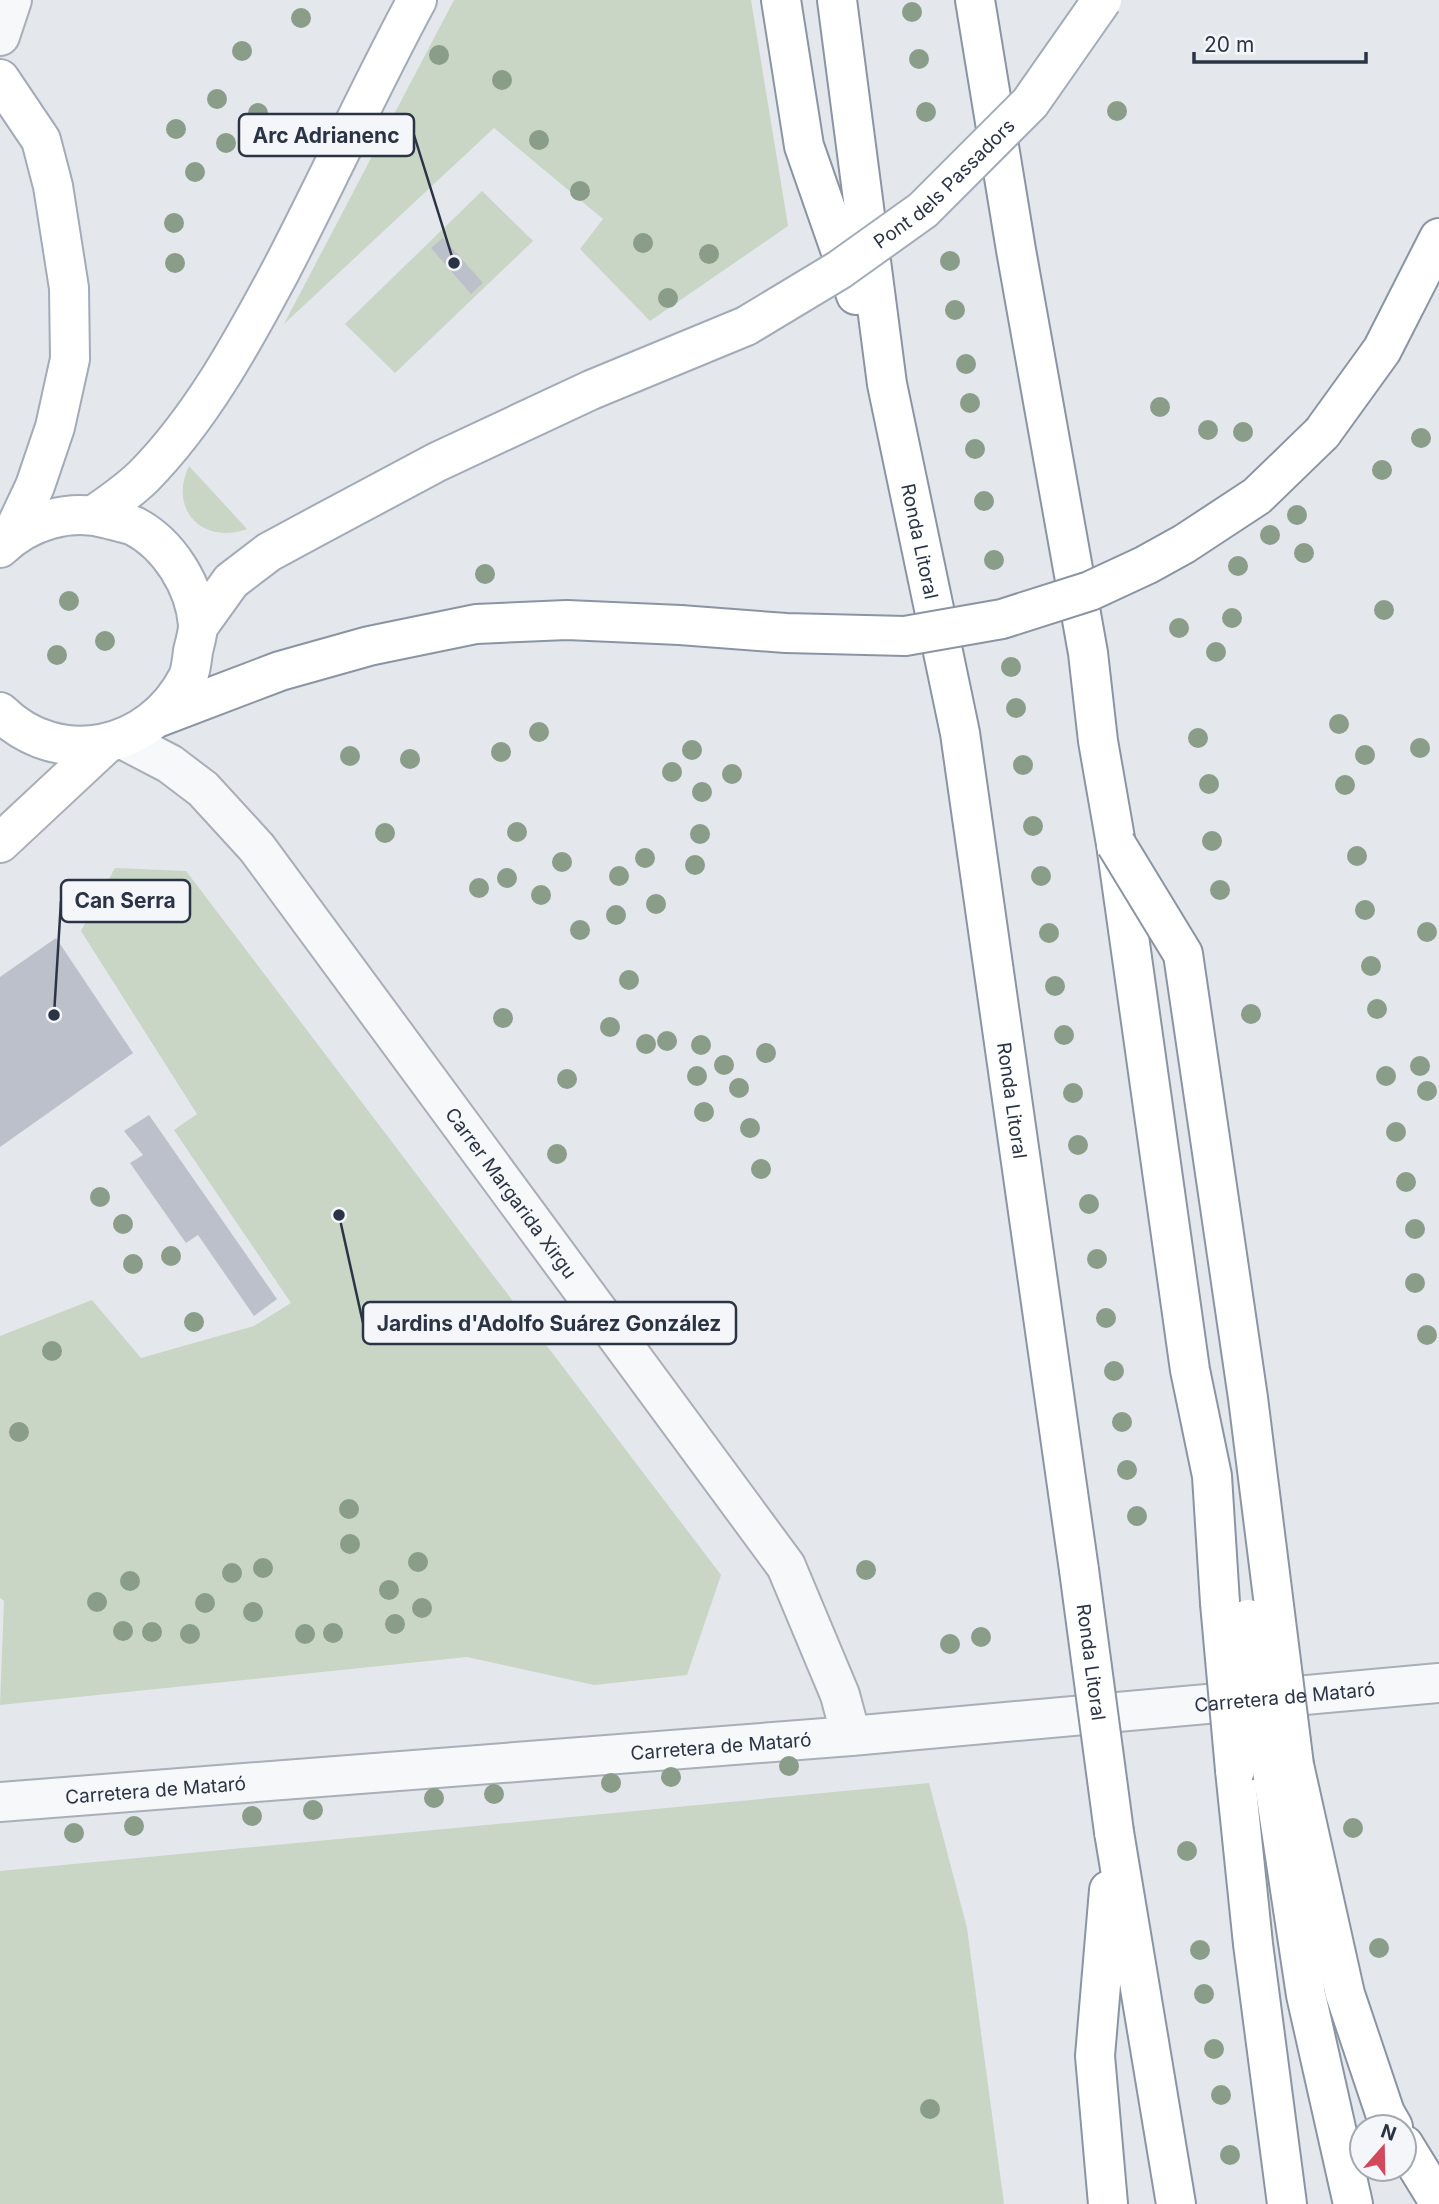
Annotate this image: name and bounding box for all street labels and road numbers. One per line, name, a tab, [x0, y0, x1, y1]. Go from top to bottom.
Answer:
street label: Pont dels Passadors	[869, 114, 1019, 253]
street label: Ronda Litoral	[897, 482, 943, 601]
street label: Ronda Litoral	[993, 1041, 1032, 1160]
street label: Carrer Margarida Xirgu	[441, 1103, 582, 1283]
street label: Ronda Litoral	[1072, 1602, 1110, 1722]
street label: Carretera de Mataró	[1193, 1677, 1376, 1717]
street label: Carretera de Mataró	[630, 1728, 812, 1765]
street label: Carretera de Mataró	[64, 1771, 247, 1808]

